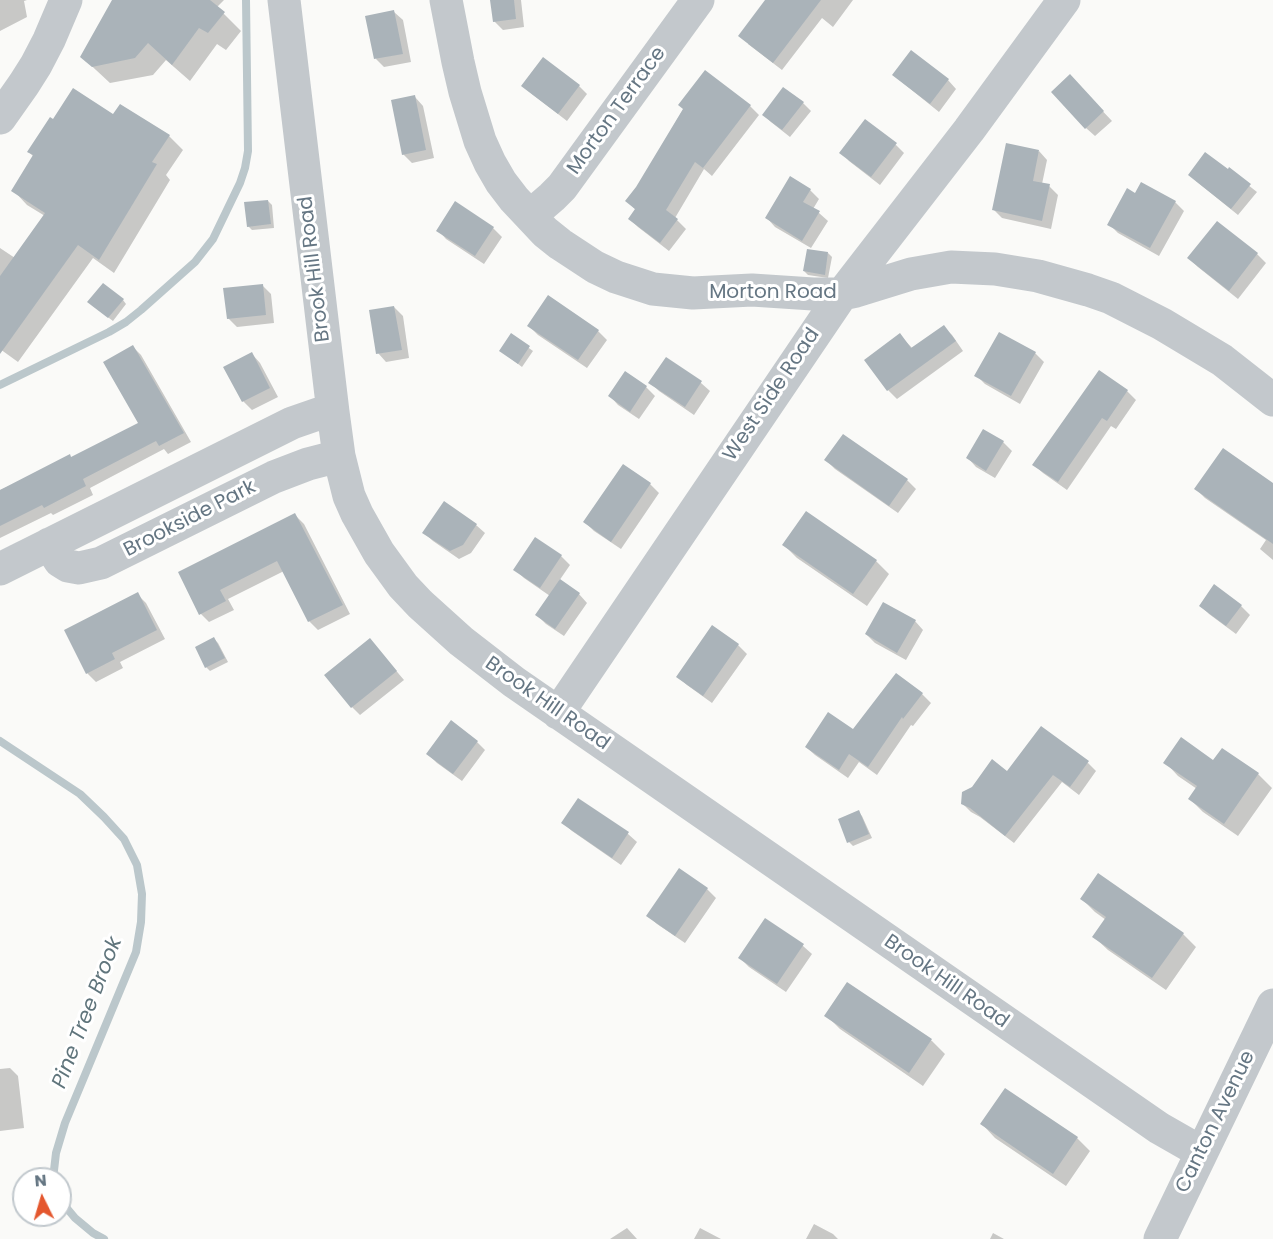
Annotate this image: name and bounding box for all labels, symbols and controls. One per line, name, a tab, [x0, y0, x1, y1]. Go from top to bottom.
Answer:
street label: Morton Terrace	[563, 43, 671, 179]
street label: Brook Hill Road	[294, 195, 336, 343]
street label: Morton Road	[709, 281, 837, 305]
street label: West Side Road	[719, 324, 825, 466]
street label: Brookside Park	[120, 475, 260, 563]
street label: Brook Hill Road	[480, 652, 614, 756]
street label: Brook Hill Road	[879, 930, 1013, 1034]
water label: Pine Tree Brook	[48, 934, 128, 1092]
street label: Canton Avenue	[1171, 1047, 1261, 1197]
north arrow	[12, 1167, 72, 1227]
text: N	[34, 1169, 48, 1193]

